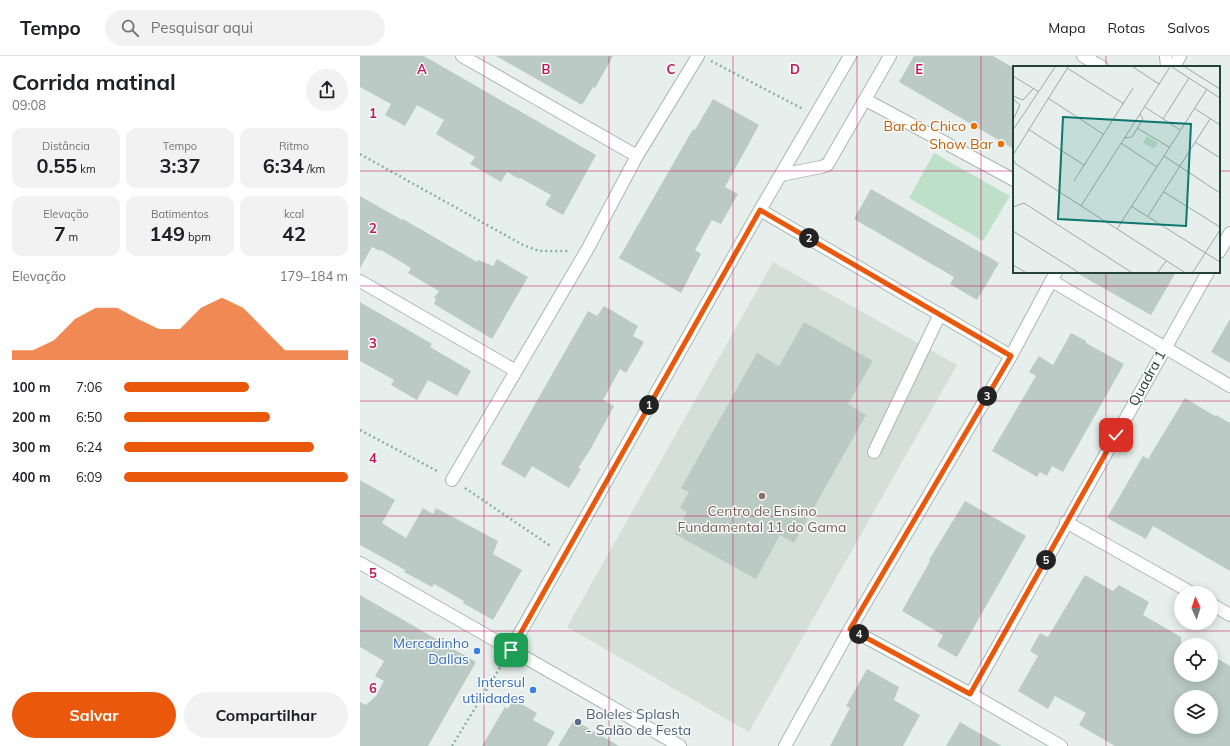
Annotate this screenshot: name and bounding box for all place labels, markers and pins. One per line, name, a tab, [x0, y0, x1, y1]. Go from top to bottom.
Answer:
place label: Bar do Chico	[883, 117, 966, 135]
marker: Bar do Chico	[969, 121, 979, 131]
place label: Show Bar	[929, 135, 994, 153]
marker: Show Bar	[996, 139, 1006, 149]
pin: 2	[799, 228, 819, 248]
pin: 3	[977, 386, 997, 406]
pin: 1	[639, 395, 659, 415]
pin	[1099, 418, 1133, 452]
marker: Centro de Ensino Fundamental 11 do Gama	[757, 491, 767, 501]
place label: Centro de Ensino Fundamental 11 do Gama	[677, 502, 847, 536]
pin: 5	[1036, 550, 1056, 570]
pin: 4	[849, 624, 869, 644]
pin	[494, 633, 528, 667]
place label: Mercadinho Dallas	[393, 634, 469, 668]
marker: Mercadinho Dallas	[472, 646, 482, 656]
place label: Intersul utilidades	[462, 673, 525, 707]
marker: Intersul utilidades	[528, 685, 538, 695]
place label: Boleles Splash - Salão de Festa	[586, 705, 691, 739]
marker: Boleles Splash - Salão de Festa	[573, 717, 583, 727]

